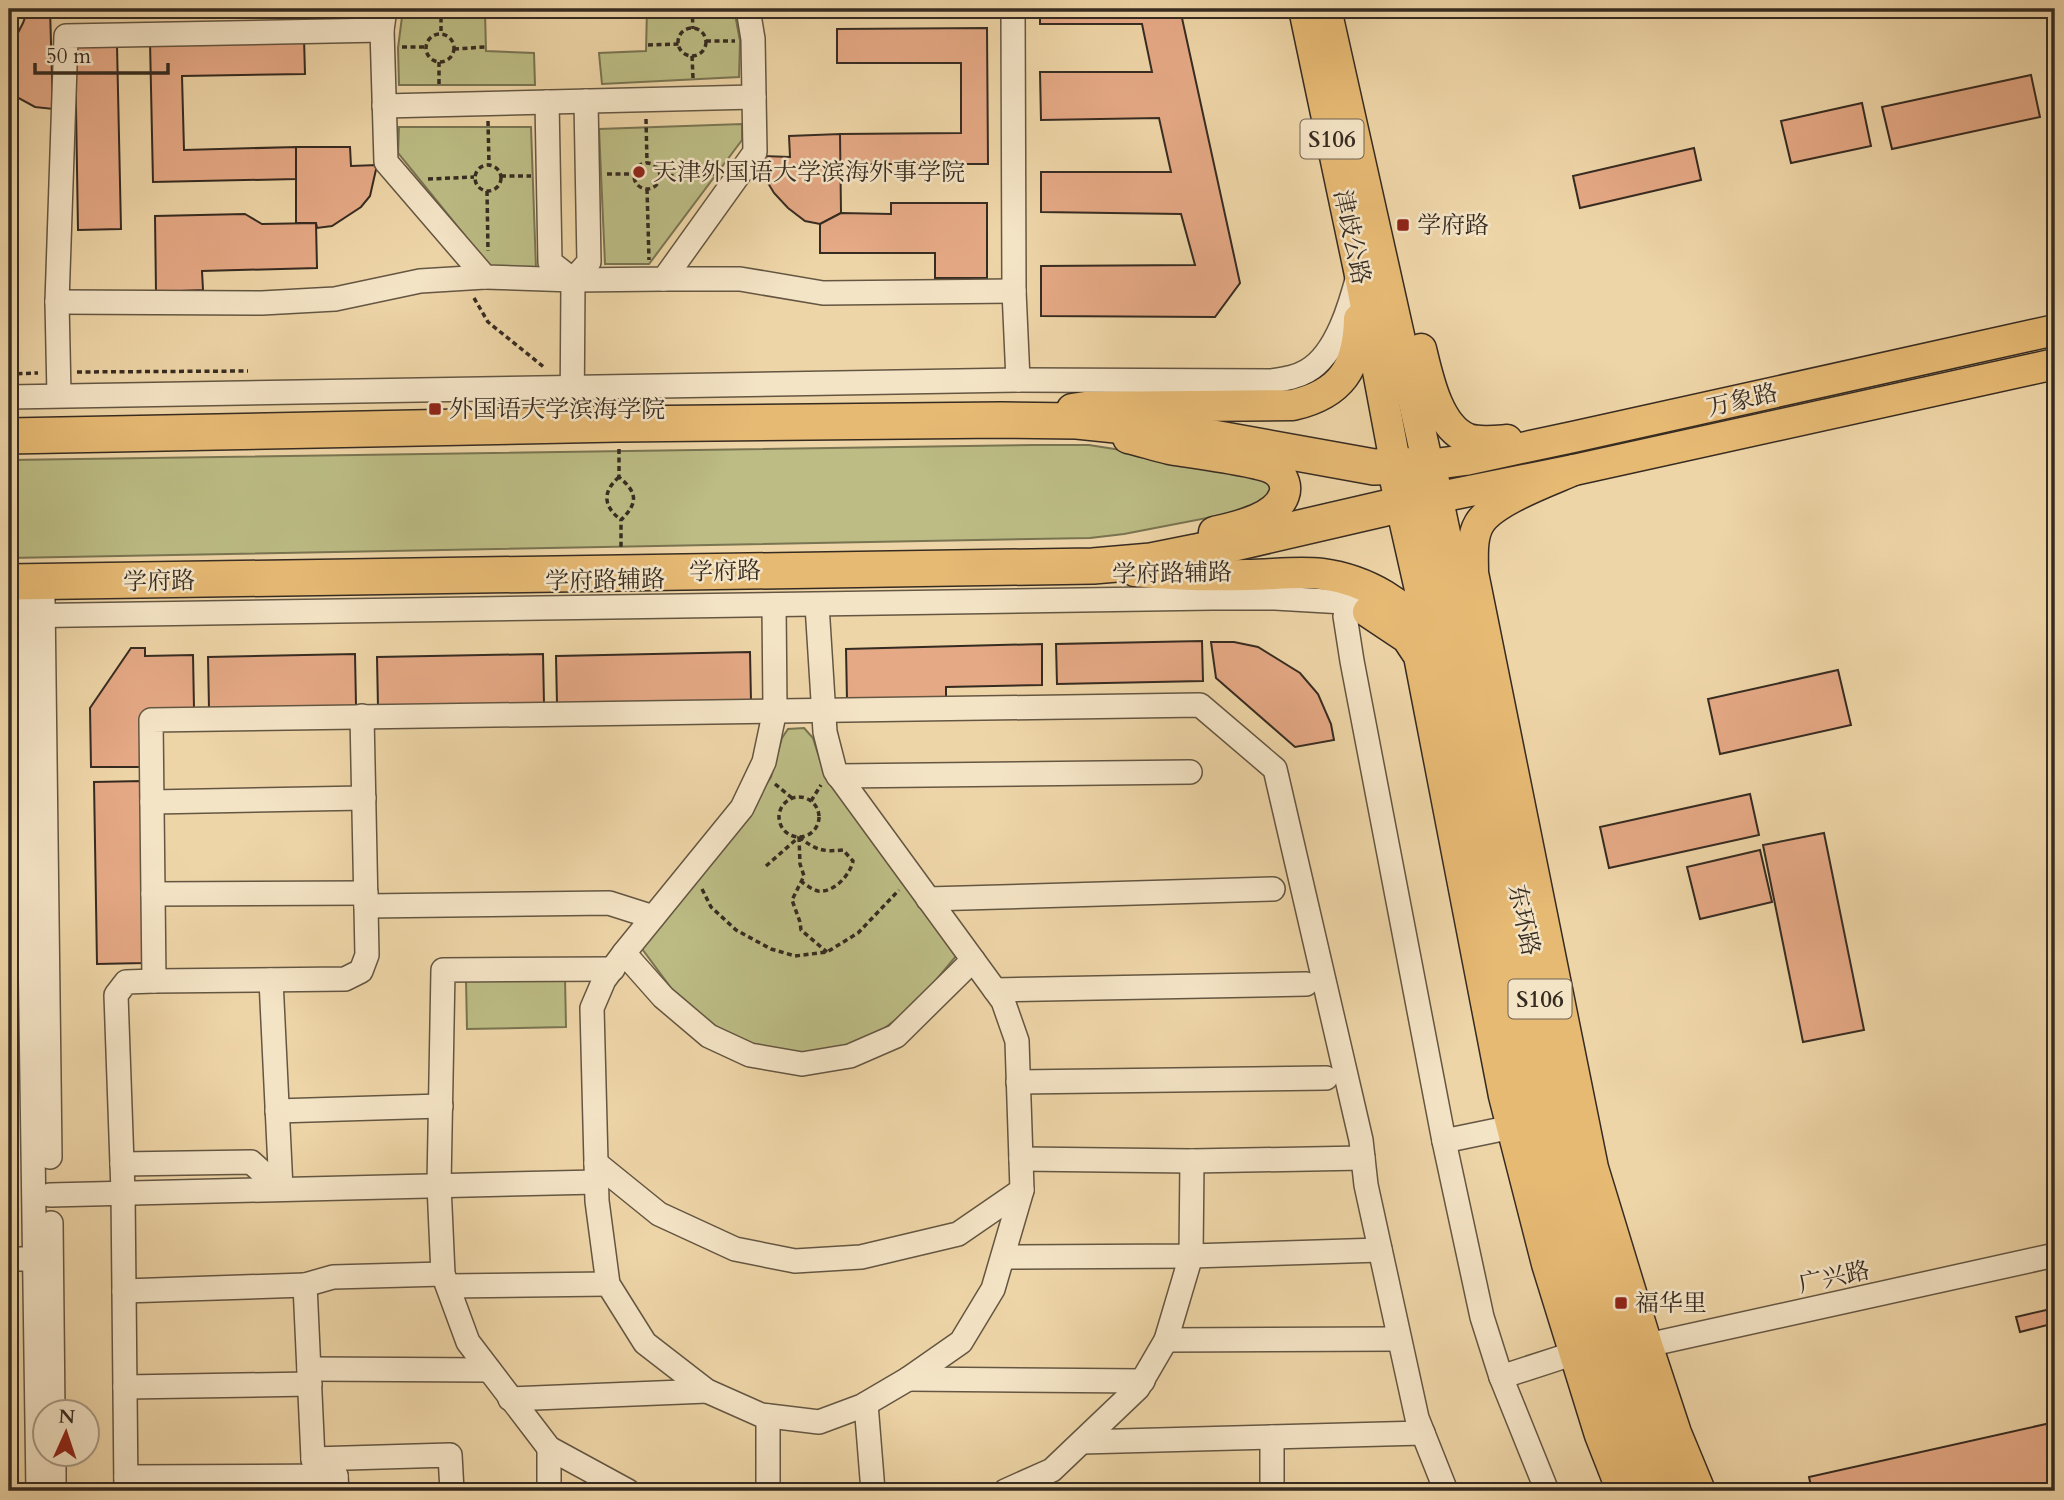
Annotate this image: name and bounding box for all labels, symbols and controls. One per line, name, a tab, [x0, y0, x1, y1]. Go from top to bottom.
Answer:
scale bar	[35, 32, 168, 76]
text: 50 m	[46, 42, 91, 71]
road number: S106	[1300, 120, 1364, 158]
place label: 天津外国语大学滨海外事学院	[653, 156, 965, 189]
marker: 天津外国语大学滨海外事学院	[631, 164, 647, 180]
street label: 津歧公路	[1325, 187, 1378, 287]
place label: 学府路	[1417, 209, 1489, 242]
marker: 学府路	[1395, 217, 1411, 233]
street label: 万象路	[1703, 376, 1781, 425]
place label: 外国语大学滨海学院	[449, 393, 665, 426]
marker: 外国语大学滨海学院	[427, 401, 443, 417]
street label: 学府路	[689, 554, 761, 589]
street label: 学府路辅路	[1112, 556, 1232, 591]
street label: 学府路辅路	[545, 563, 665, 598]
street label: 学府路	[123, 564, 195, 599]
street label: 东环路	[1500, 881, 1547, 959]
road number: S106	[1508, 980, 1572, 1018]
street label: 广兴路	[1795, 1254, 1873, 1301]
place label: 福华里	[1635, 1287, 1707, 1320]
marker: 福华里	[1613, 1295, 1629, 1311]
north arrow	[32, 1398, 102, 1468]
text: N	[58, 1404, 76, 1430]

